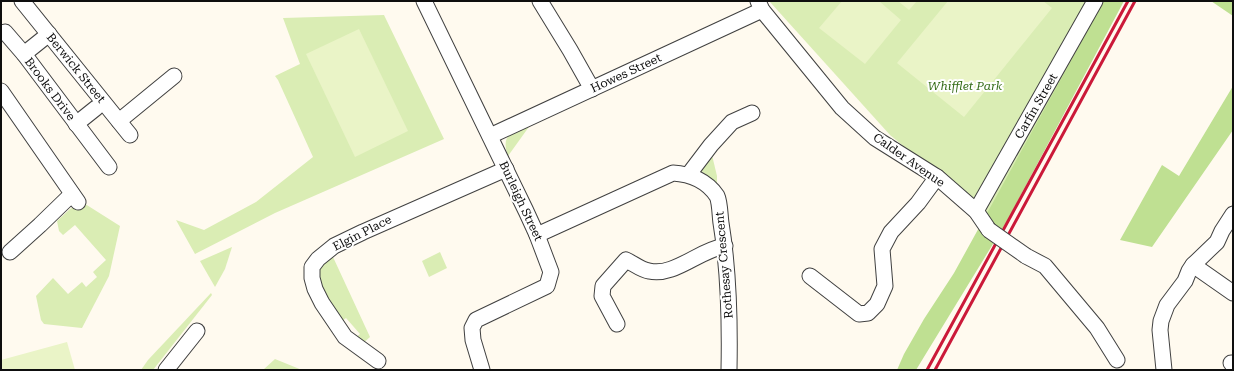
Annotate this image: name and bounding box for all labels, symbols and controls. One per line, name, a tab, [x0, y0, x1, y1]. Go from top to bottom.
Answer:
street label: Berwick Street	[44, 30, 109, 106]
street label: Howes Street	[588, 50, 664, 95]
street label: Brooks Drive	[22, 55, 78, 124]
street label: Carfin Street	[1012, 70, 1061, 141]
park label: Whifflet Park	[928, 79, 1003, 93]
street label: Calder Avenue	[871, 130, 948, 190]
street label: Burleigh Street	[496, 159, 546, 244]
street label: Rothesay Crescent	[712, 210, 736, 319]
street label: Elgin Place	[330, 212, 394, 254]

